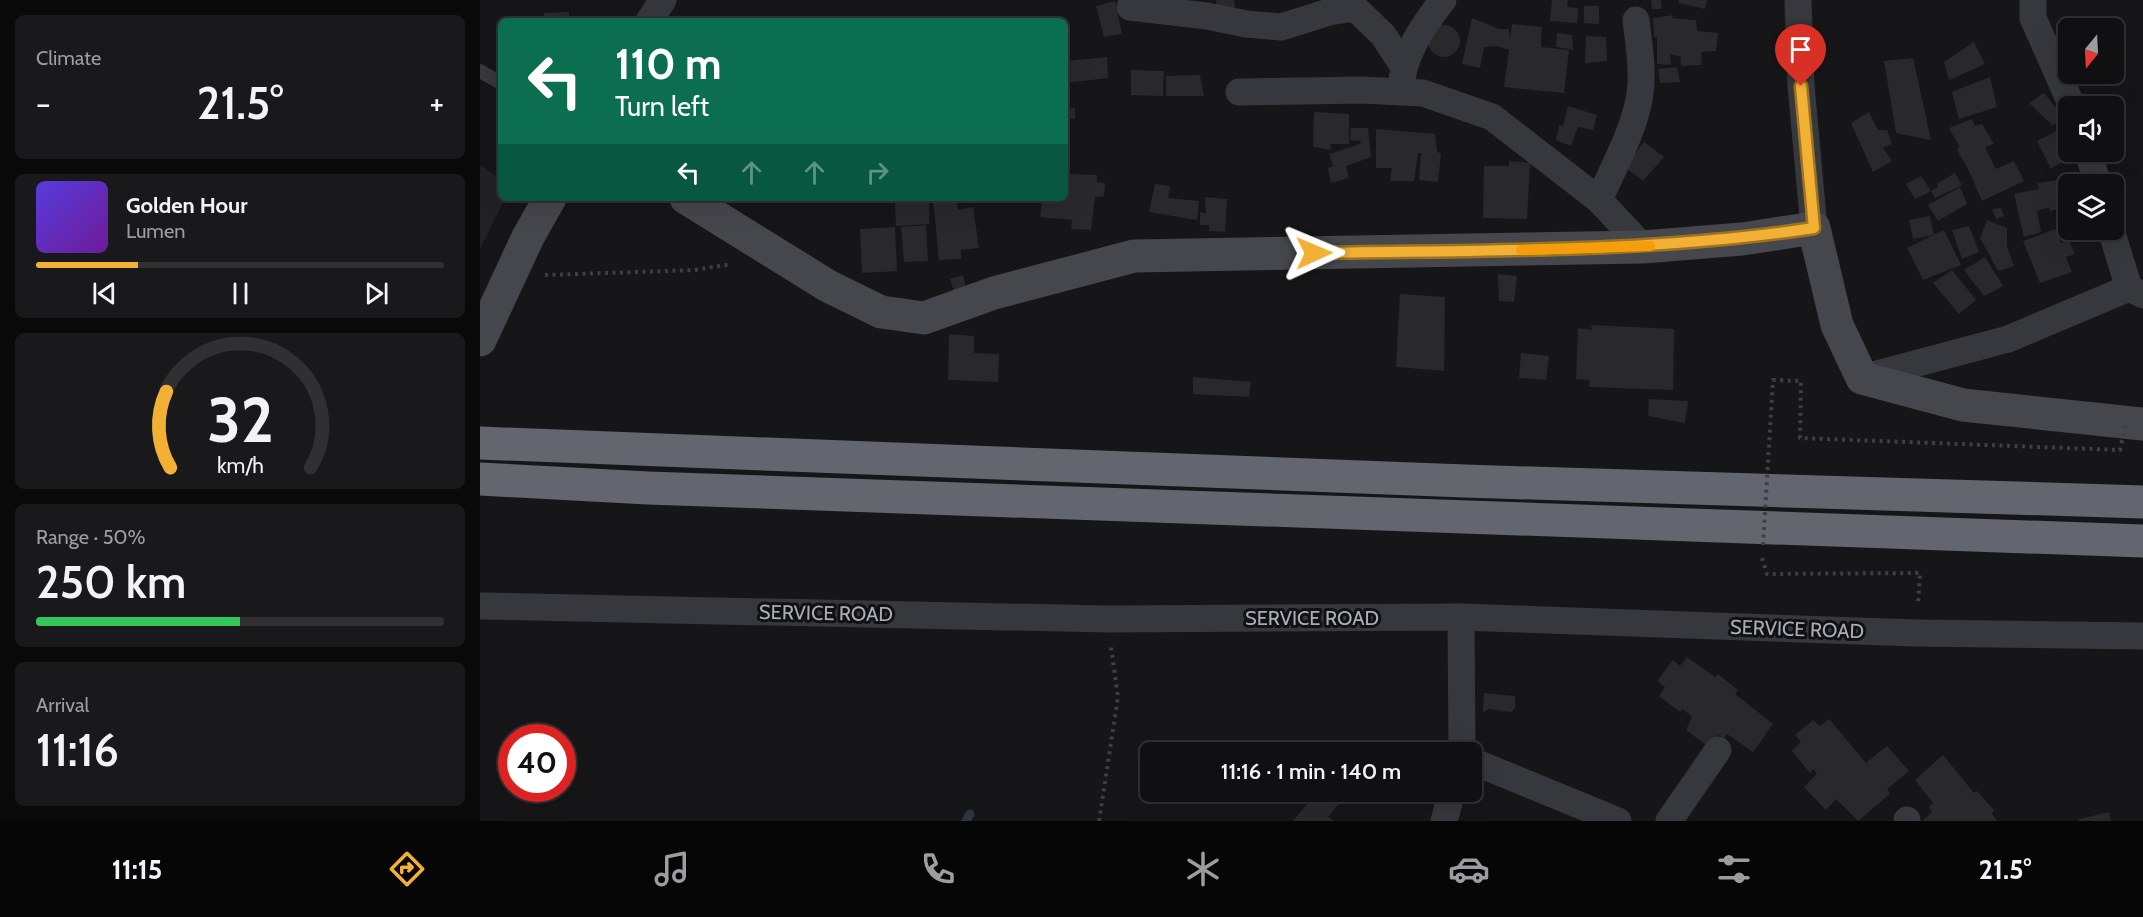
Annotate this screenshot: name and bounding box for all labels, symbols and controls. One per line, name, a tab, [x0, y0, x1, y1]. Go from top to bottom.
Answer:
north arrow	[2058, 18, 2124, 84]
map controls	[2058, 18, 2124, 240]
pin	[1775, 24, 1826, 86]
icon: arrive	[1784, 33, 1817, 66]
text: 110 m	[615, 38, 722, 90]
icon: left	[516, 42, 594, 120]
text: Climate	[36, 46, 101, 70]
text: 21.5°	[197, 76, 283, 130]
text: −	[36, 83, 51, 123]
text: +	[429, 83, 444, 123]
text: Turn left	[615, 90, 709, 123]
button: sound	[2058, 96, 2124, 162]
icon: left	[672, 156, 705, 189]
icon: ahead	[735, 156, 768, 189]
icon: ahead	[798, 156, 831, 189]
icon: right	[861, 156, 894, 189]
button: layers	[2058, 174, 2124, 240]
text: Golden Hour	[126, 192, 247, 219]
text: Lumen	[126, 219, 185, 243]
position arrow	[1282, 221, 1346, 285]
icon: previous	[88, 277, 121, 310]
icon: pause	[224, 277, 257, 310]
icon: next	[360, 277, 393, 310]
text: 32	[207, 382, 273, 458]
text: km/h	[217, 452, 263, 478]
text: Range · 50%	[36, 525, 145, 549]
text: 250 km	[36, 555, 186, 609]
street label: SERVICE ROAD	[759, 600, 893, 626]
street label: SERVICE ROAD	[1245, 606, 1379, 630]
street label: SERVICE ROAD	[1730, 615, 1864, 643]
text: Arrival	[36, 693, 89, 717]
text: 11:16	[36, 723, 119, 777]
speed limit sign: 40	[498, 724, 576, 802]
text: 11:16 · 1 min · 140 m	[1221, 758, 1401, 785]
icon: directions	[386, 848, 428, 890]
icon: music	[651, 848, 693, 890]
icon: phone	[917, 848, 959, 890]
icon: climate	[1182, 848, 1224, 890]
icon: car	[1448, 848, 1490, 890]
icon: filters	[1713, 848, 1755, 890]
text: 11:15	[112, 853, 162, 886]
text: 21.5°	[1979, 853, 2031, 886]

